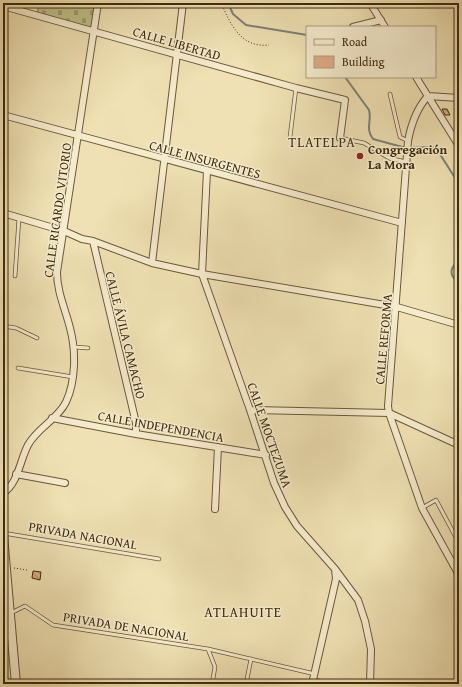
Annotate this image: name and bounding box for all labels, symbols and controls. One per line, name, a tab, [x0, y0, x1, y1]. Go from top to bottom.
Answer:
street label: CALLE LIBERTAD	[131, 22, 223, 65]
legend	[306, 26, 436, 78]
text: Road	[342, 33, 368, 50]
text: Building	[342, 53, 385, 70]
district label: TLATELPA	[288, 132, 356, 152]
street label: CALLE INSURGENTES	[147, 135, 263, 183]
place label: Congregación La Mora	[368, 140, 447, 174]
street label: CALLE RICARDO VITORIO	[39, 141, 76, 279]
marker: Congregación La Mora	[355, 151, 365, 161]
street label: CALLE ÁVILA CAMACHO	[100, 269, 151, 401]
street label: CALLE REFORMA	[370, 293, 397, 385]
street label: CALLE MOCTEZUMA	[243, 380, 296, 490]
street label: CALLE INDEPENDENCIA	[96, 406, 226, 447]
street label: PRIVADA NACIONAL	[27, 517, 139, 554]
district label: ATLAHUITE	[204, 602, 282, 622]
street label: PRIVADA DE NACIONAL	[62, 607, 191, 646]

